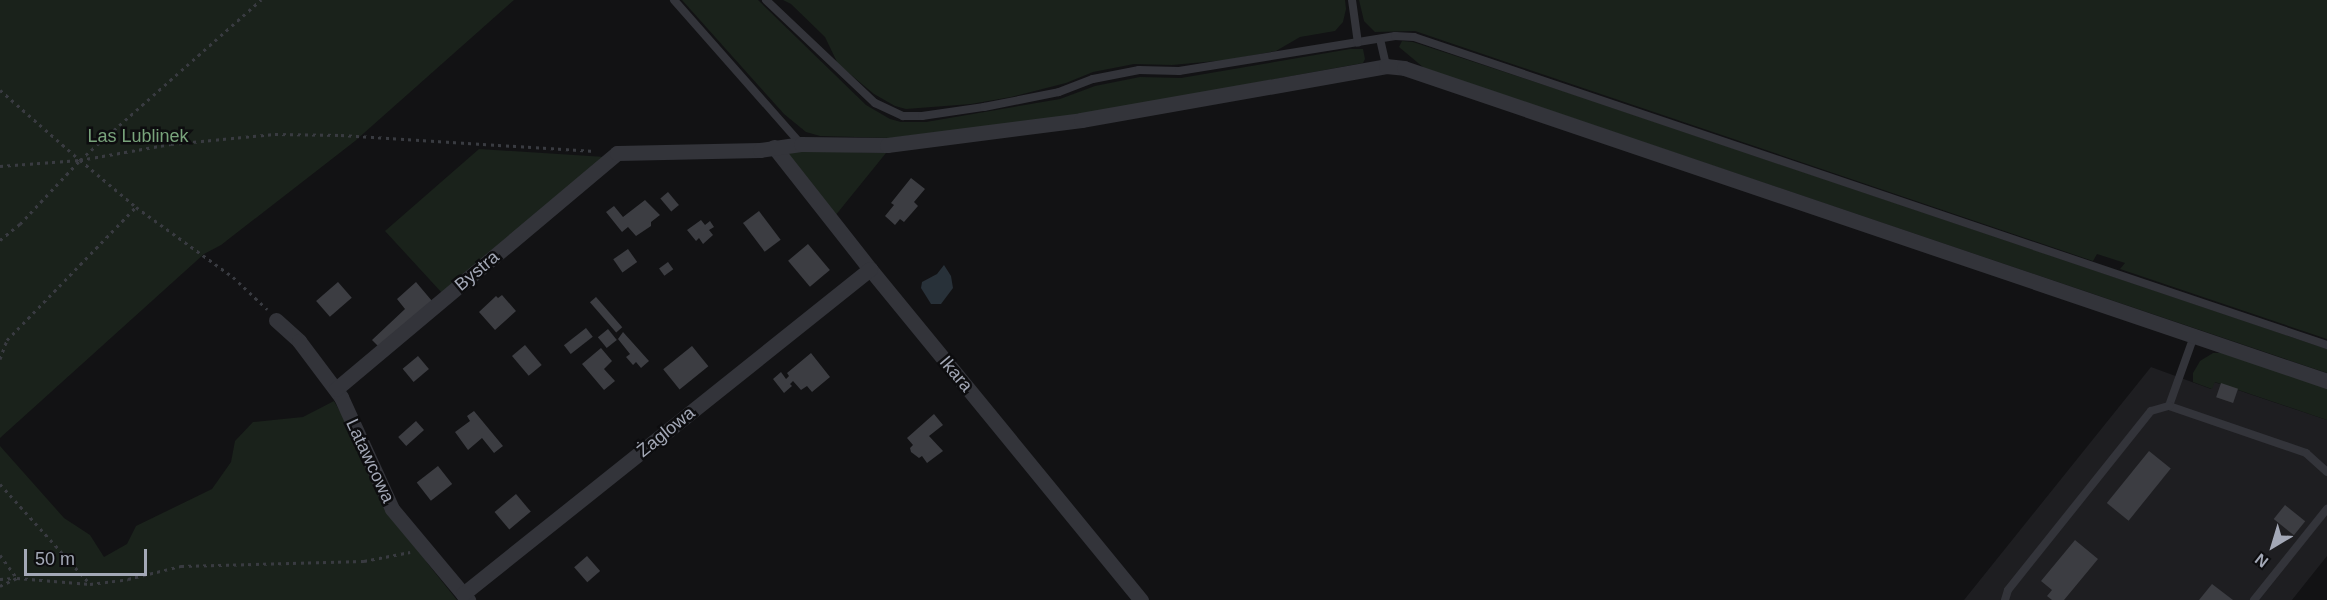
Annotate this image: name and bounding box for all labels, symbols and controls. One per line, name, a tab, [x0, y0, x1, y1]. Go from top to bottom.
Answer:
park label: Las Lublinek	[87, 125, 189, 147]
street label: Bystra	[451, 246, 503, 296]
street label: Ikara	[935, 352, 977, 396]
street label: Żaglowa	[633, 402, 699, 462]
street label: Latawcowa	[341, 416, 399, 506]
north arrow	[2243, 516, 2303, 576]
scale bar	[27, 537, 150, 575]
text: 50 m	[35, 549, 75, 569]
text: N	[2252, 550, 2271, 571]

